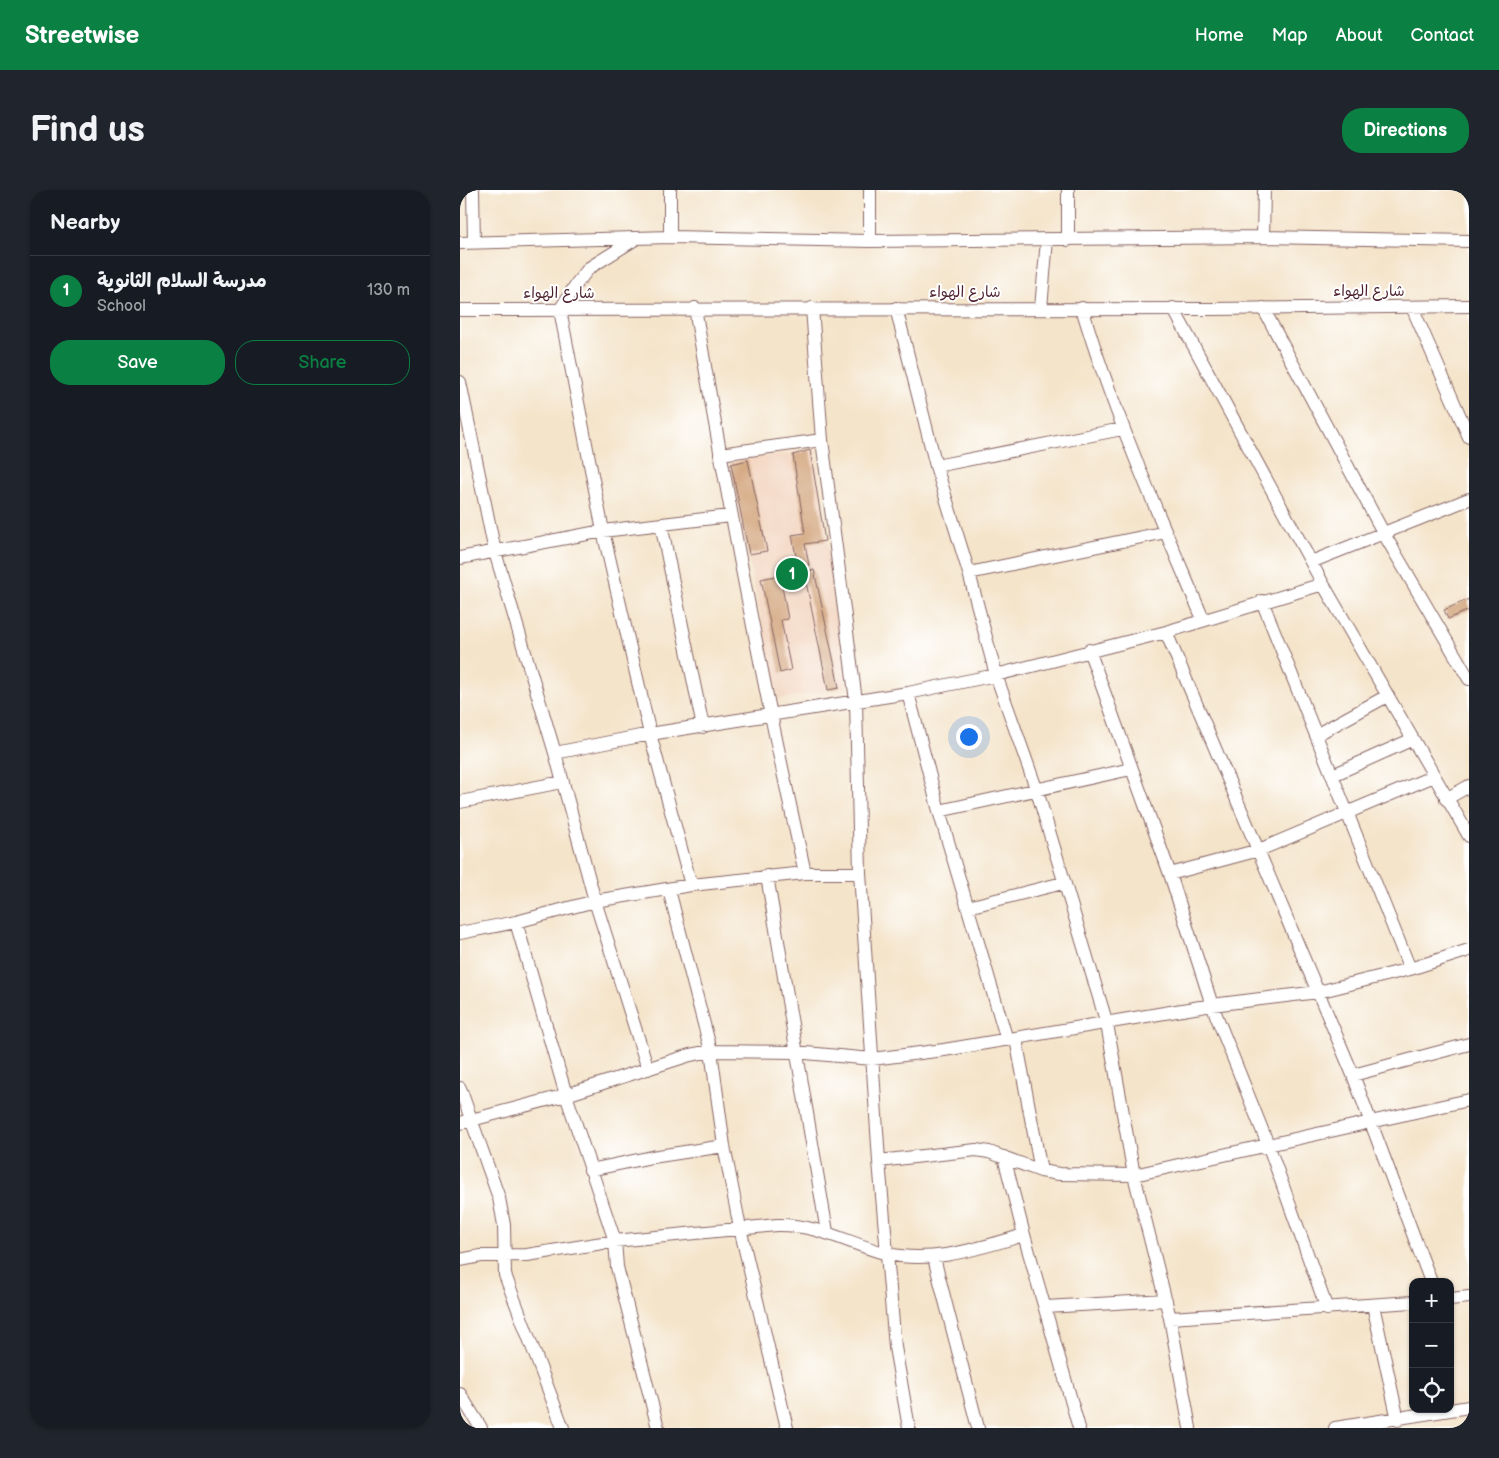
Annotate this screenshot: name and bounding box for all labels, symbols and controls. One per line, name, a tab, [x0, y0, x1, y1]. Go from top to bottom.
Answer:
text: Streetwise	[25, 21, 139, 50]
text: Home	[1195, 25, 1244, 46]
text: Map	[1272, 25, 1308, 46]
text: About	[1336, 25, 1383, 46]
text: Contact	[1411, 25, 1474, 46]
button: Directions	[1342, 108, 1469, 153]
text: Find us	[30, 109, 145, 152]
text: Nearby	[50, 210, 120, 235]
text: مدرسة السلام الثانوية	[97, 270, 267, 293]
text: 1	[63, 281, 69, 300]
text: 130 m	[367, 281, 410, 300]
street label: شارع الهواء	[1333, 282, 1405, 301]
street label: شارع الهواء	[929, 283, 1001, 302]
street label: شارع الهواء	[523, 284, 595, 303]
text: School	[97, 297, 146, 316]
button: Save	[50, 340, 225, 385]
button: Share	[235, 340, 410, 385]
pin: 1	[776, 555, 808, 593]
your location	[956, 724, 982, 750]
map controls	[1409, 1278, 1454, 1413]
button: +	[1409, 1278, 1454, 1323]
button: −	[1409, 1323, 1454, 1368]
button: locate	[1409, 1368, 1454, 1413]

